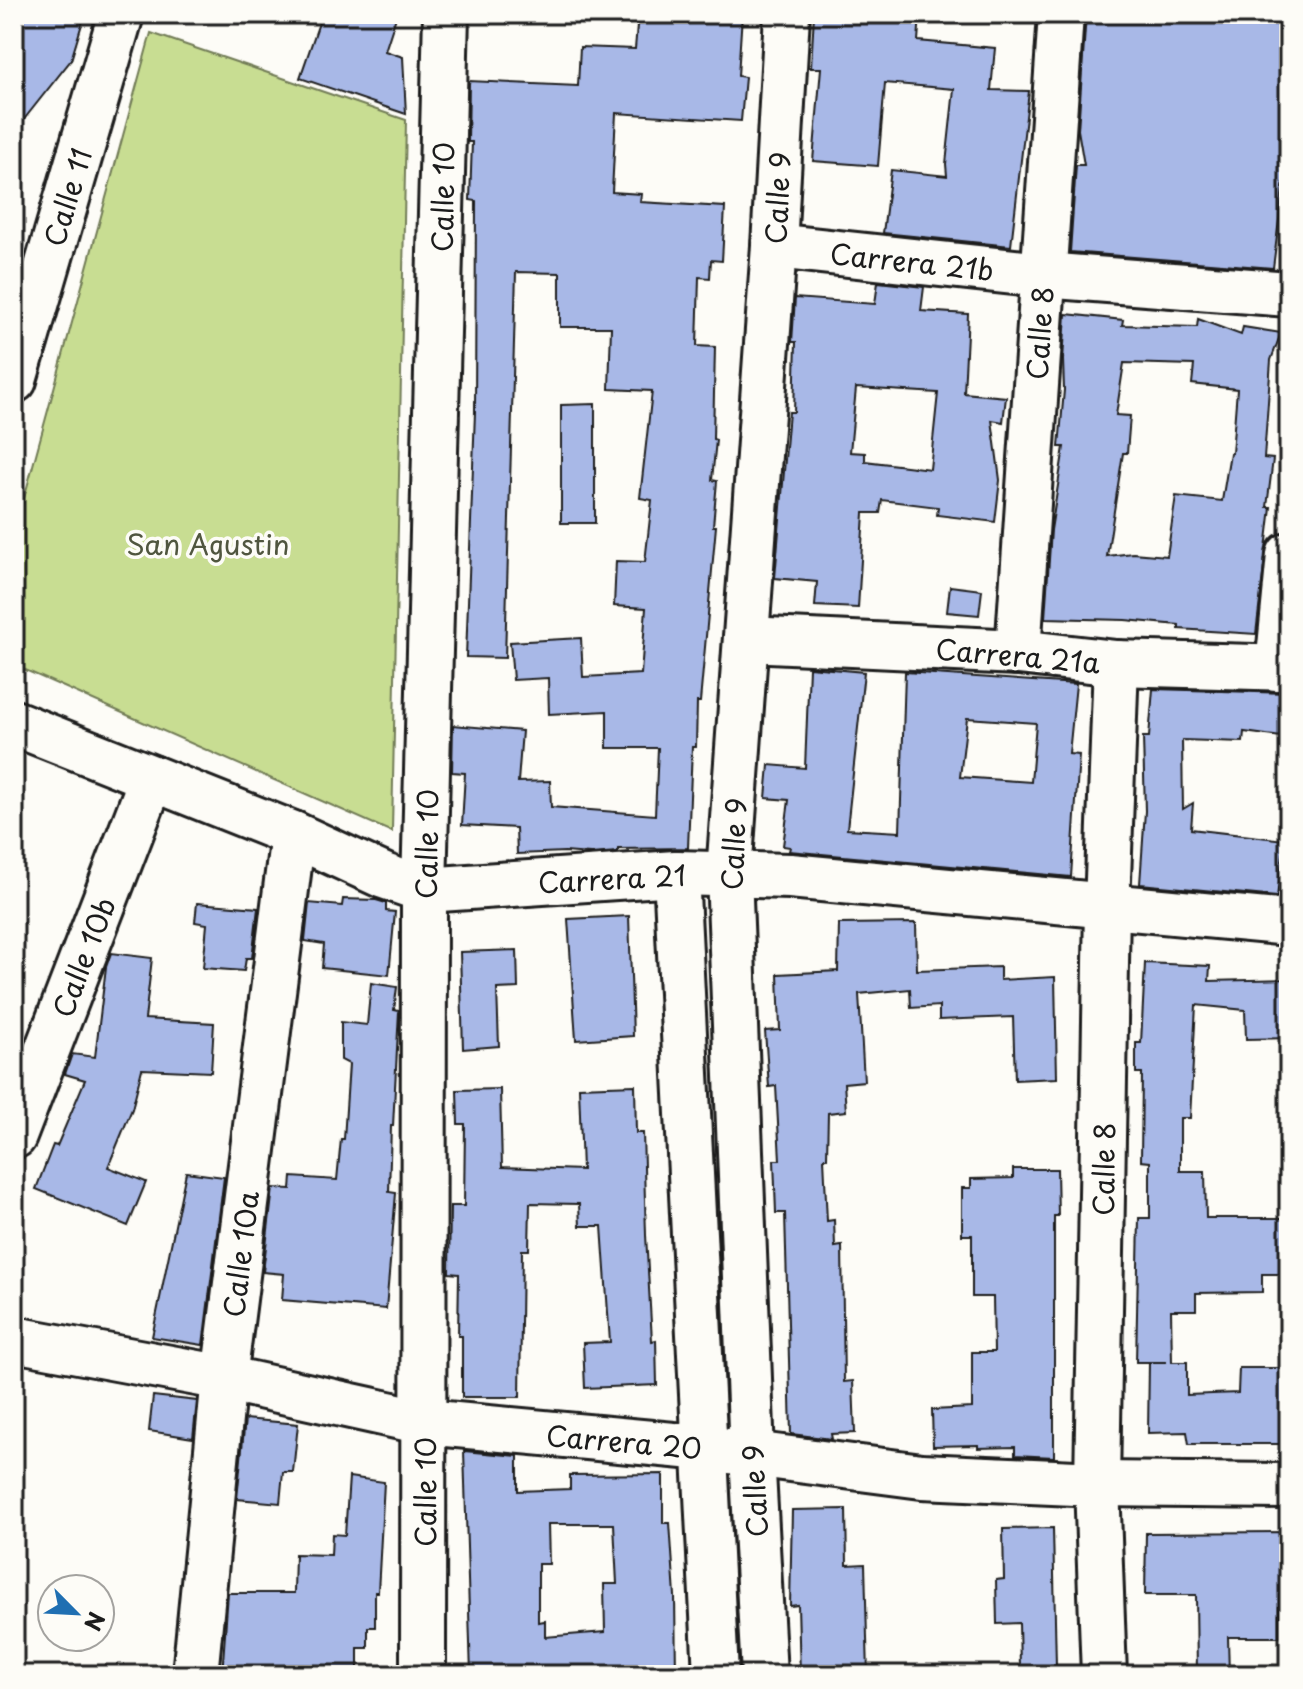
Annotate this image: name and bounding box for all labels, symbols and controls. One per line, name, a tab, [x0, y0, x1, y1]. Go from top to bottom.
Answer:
street label: Calle 10	[420, 142, 464, 252]
street label: Calle 11	[32, 143, 102, 251]
street label: Calle 9	[753, 151, 801, 245]
street label: Carrera 21b	[828, 231, 996, 291]
street label: Calle 8	[1014, 285, 1064, 381]
park label: San Agustin	[126, 522, 290, 565]
street label: Carrera 21a	[934, 626, 1103, 684]
street label: Calle 10	[404, 789, 448, 899]
street label: Calle 9	[709, 797, 757, 891]
street label: Carrera 21	[537, 853, 687, 903]
street label: Calle 10b	[40, 891, 126, 1023]
street label: Calle 8	[1081, 1122, 1125, 1216]
street label: Calle 10a	[211, 1188, 269, 1320]
street label: Carrera 20	[544, 1413, 704, 1469]
street label: Calle 10	[403, 1437, 446, 1547]
street label: Calle 9	[730, 1444, 778, 1538]
north arrow	[36, 1573, 116, 1653]
text: N	[77, 1607, 114, 1636]

